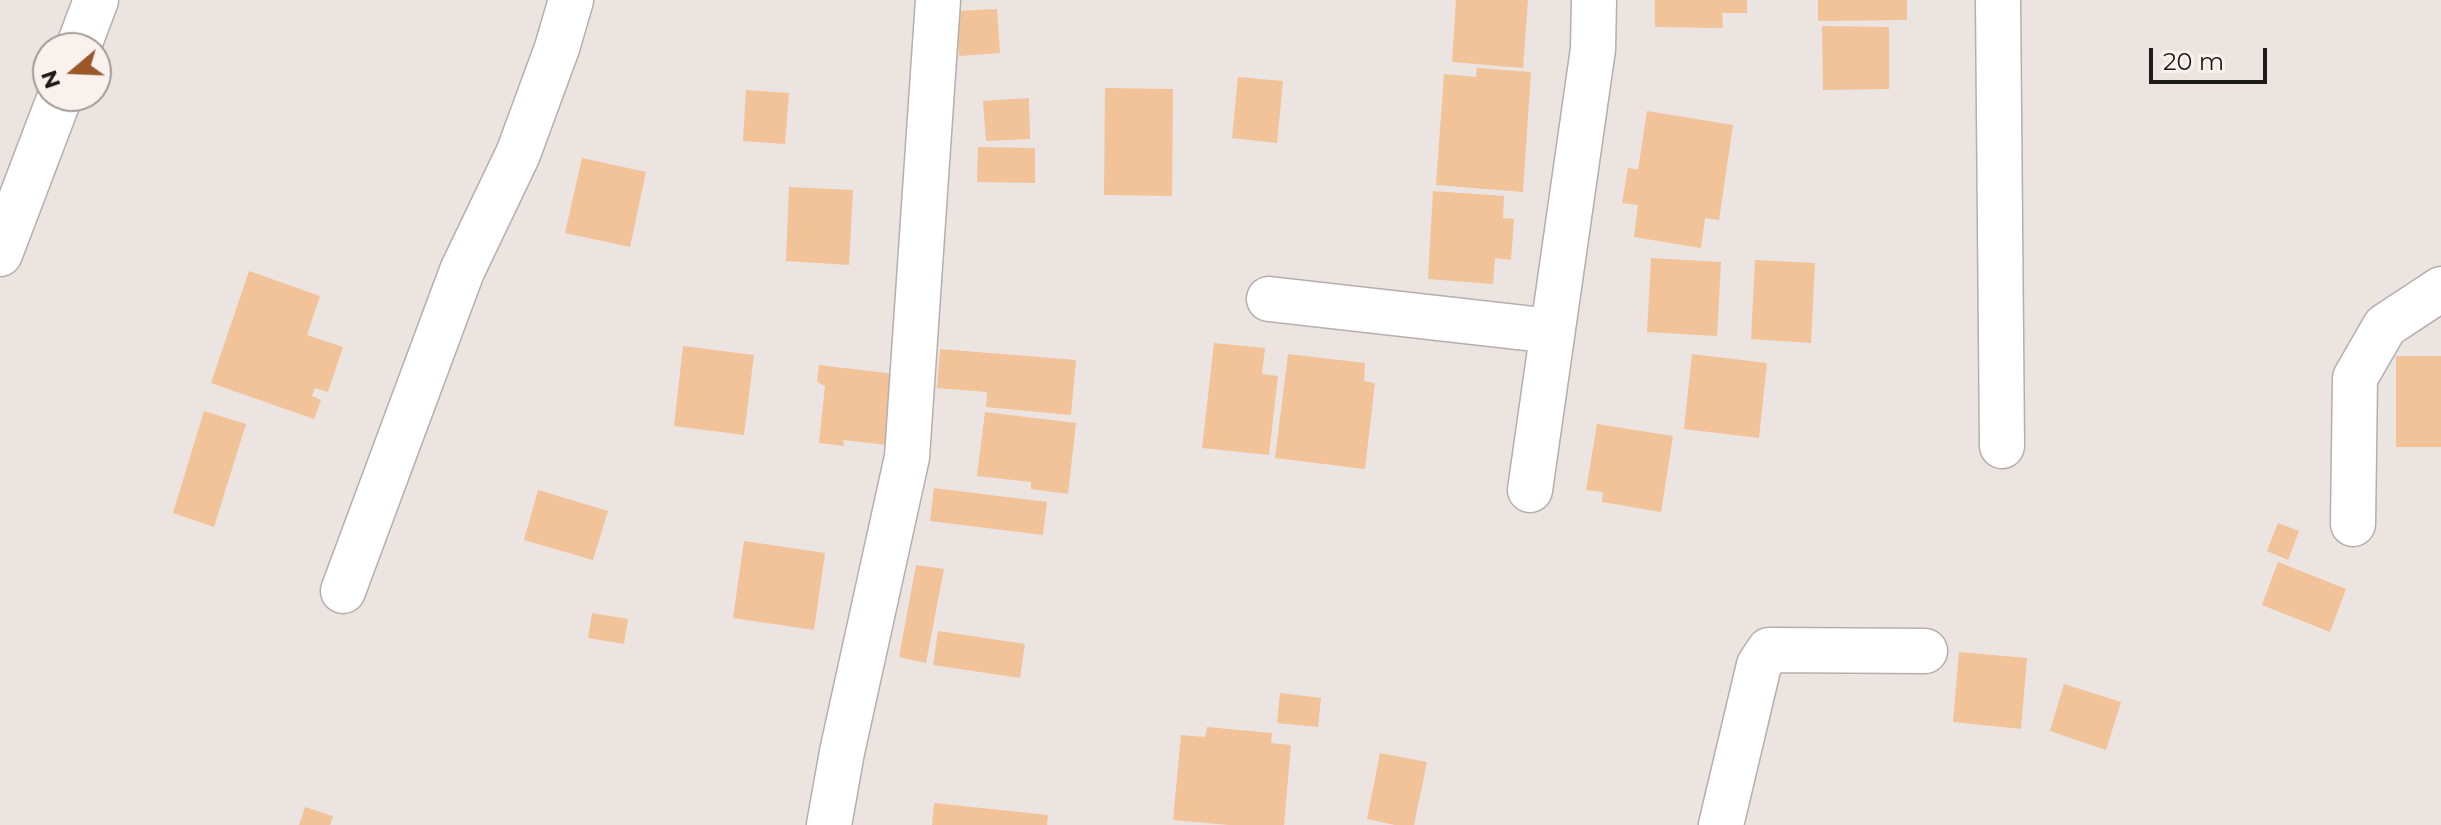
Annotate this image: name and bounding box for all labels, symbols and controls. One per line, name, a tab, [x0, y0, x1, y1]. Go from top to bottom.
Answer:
north arrow	[32, 32, 112, 112]
scale bar	[2153, 32, 2271, 82]
text: 20 m	[2163, 47, 2224, 76]
text: N	[35, 67, 66, 92]

